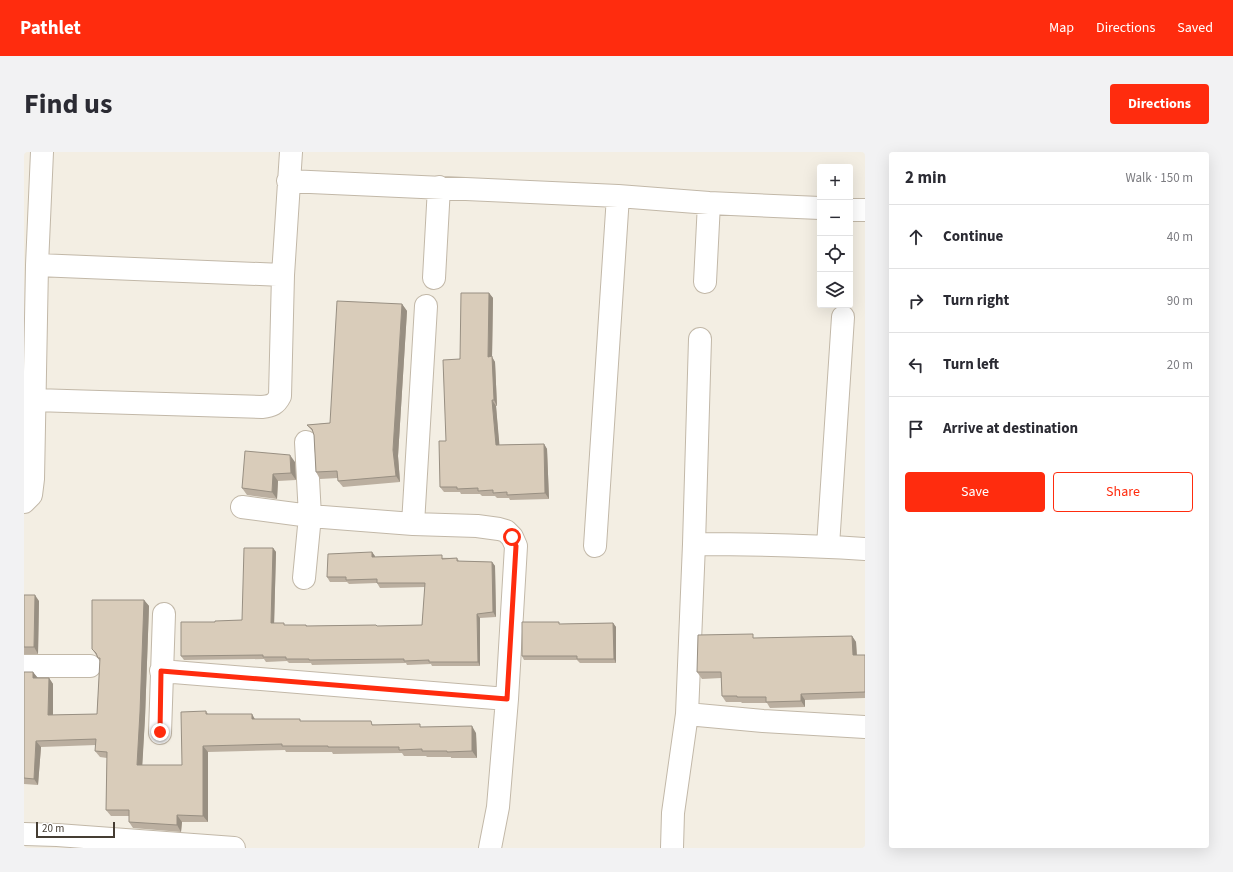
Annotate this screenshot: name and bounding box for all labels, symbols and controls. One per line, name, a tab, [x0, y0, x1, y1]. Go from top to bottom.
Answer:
text: Pathlet	[20, 15, 81, 42]
text: Map	[1049, 18, 1074, 38]
text: Directions	[1096, 18, 1155, 38]
text: Saved	[1177, 18, 1213, 38]
text: Find us	[24, 84, 112, 124]
button: Directions	[1110, 84, 1209, 124]
map controls	[817, 164, 853, 308]
button: +	[817, 164, 853, 200]
text: 2 min	[905, 166, 946, 190]
text: Walk · 150 m	[1125, 169, 1193, 187]
button: −	[817, 200, 853, 236]
icon: ahead	[905, 226, 927, 248]
text: Continue	[943, 226, 1003, 247]
text: 40 m	[1167, 228, 1193, 246]
button: locate	[817, 236, 853, 272]
button: layers	[817, 272, 853, 308]
icon: right	[905, 290, 927, 312]
text: Turn right	[943, 290, 1009, 311]
text: 90 m	[1167, 292, 1193, 310]
icon: left	[905, 354, 927, 376]
text: Turn left	[943, 354, 999, 375]
text: 20 m	[1167, 356, 1193, 374]
icon: arrive	[905, 418, 927, 440]
text: Arrive at destination	[943, 418, 1078, 439]
button: Save	[905, 472, 1045, 512]
button: Share	[1053, 472, 1193, 512]
route start	[503, 528, 521, 546]
route end	[151, 723, 169, 741]
scale bar	[36, 820, 115, 839]
text: 20 m	[42, 821, 64, 836]

